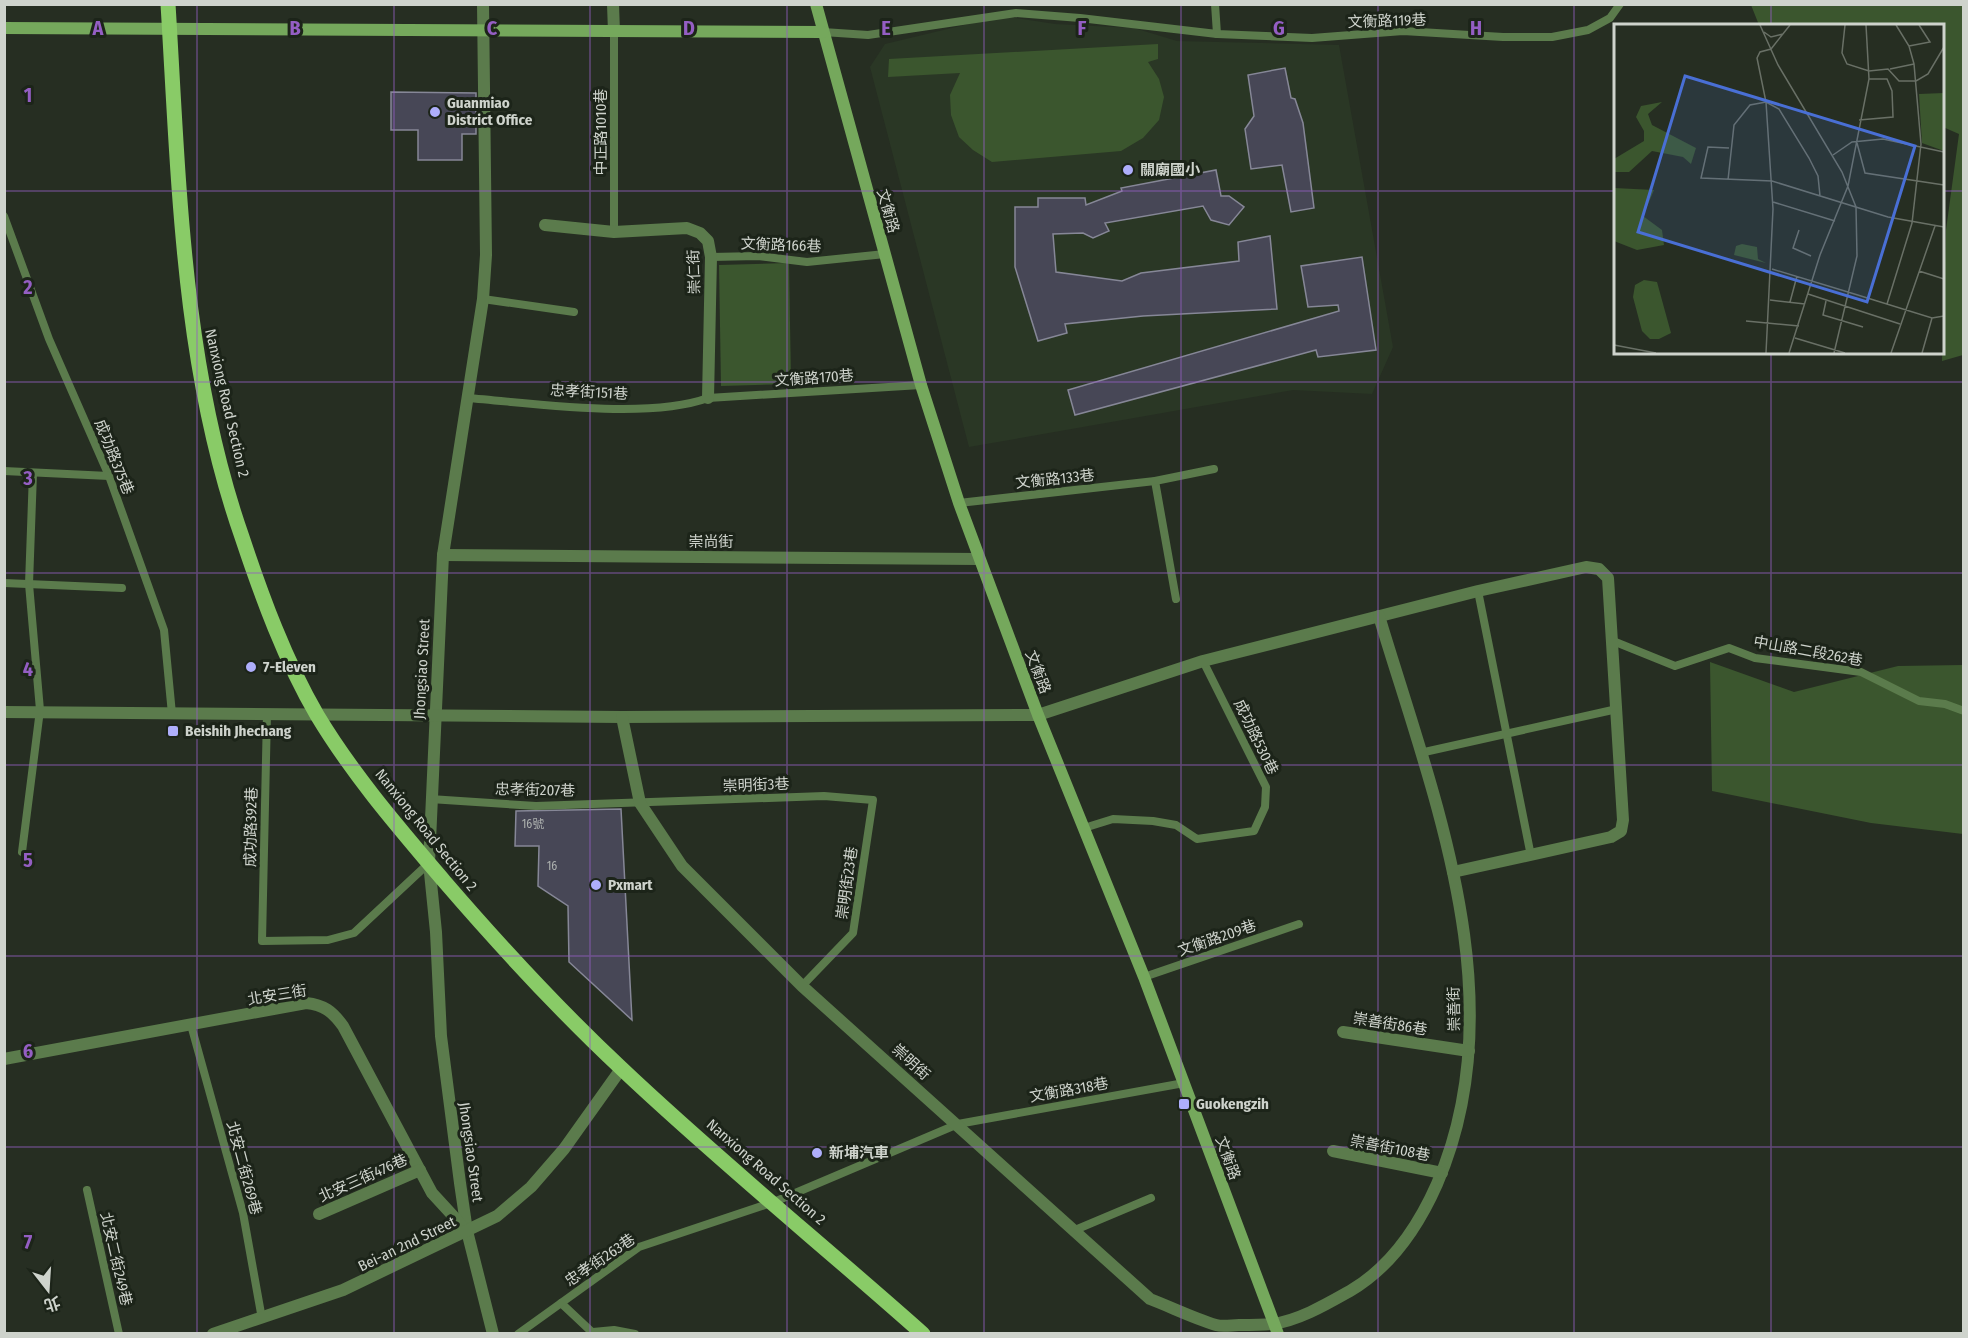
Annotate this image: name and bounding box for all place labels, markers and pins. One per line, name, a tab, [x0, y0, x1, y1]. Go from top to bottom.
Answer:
place label: Guanmiao District Office	[447, 94, 533, 129]
marker: Guanmiao District Office	[428, 105, 442, 119]
place label: 關廟國小	[1140, 161, 1201, 179]
marker: 關廟國小	[1121, 163, 1135, 177]
place label: 7-Eleven	[263, 658, 316, 676]
marker: 7-Eleven	[244, 660, 258, 674]
place label: Beishih Jhechang	[185, 722, 292, 740]
marker: Beishih Jhechang	[166, 724, 180, 738]
place label: Pxmart	[608, 876, 653, 894]
marker: Pxmart	[589, 878, 603, 892]
place label: Guokengzih	[1196, 1095, 1269, 1113]
marker: Guokengzih	[1177, 1097, 1191, 1111]
place label: 新埔汽車	[829, 1144, 889, 1162]
marker: 新埔汽車	[810, 1146, 824, 1160]

